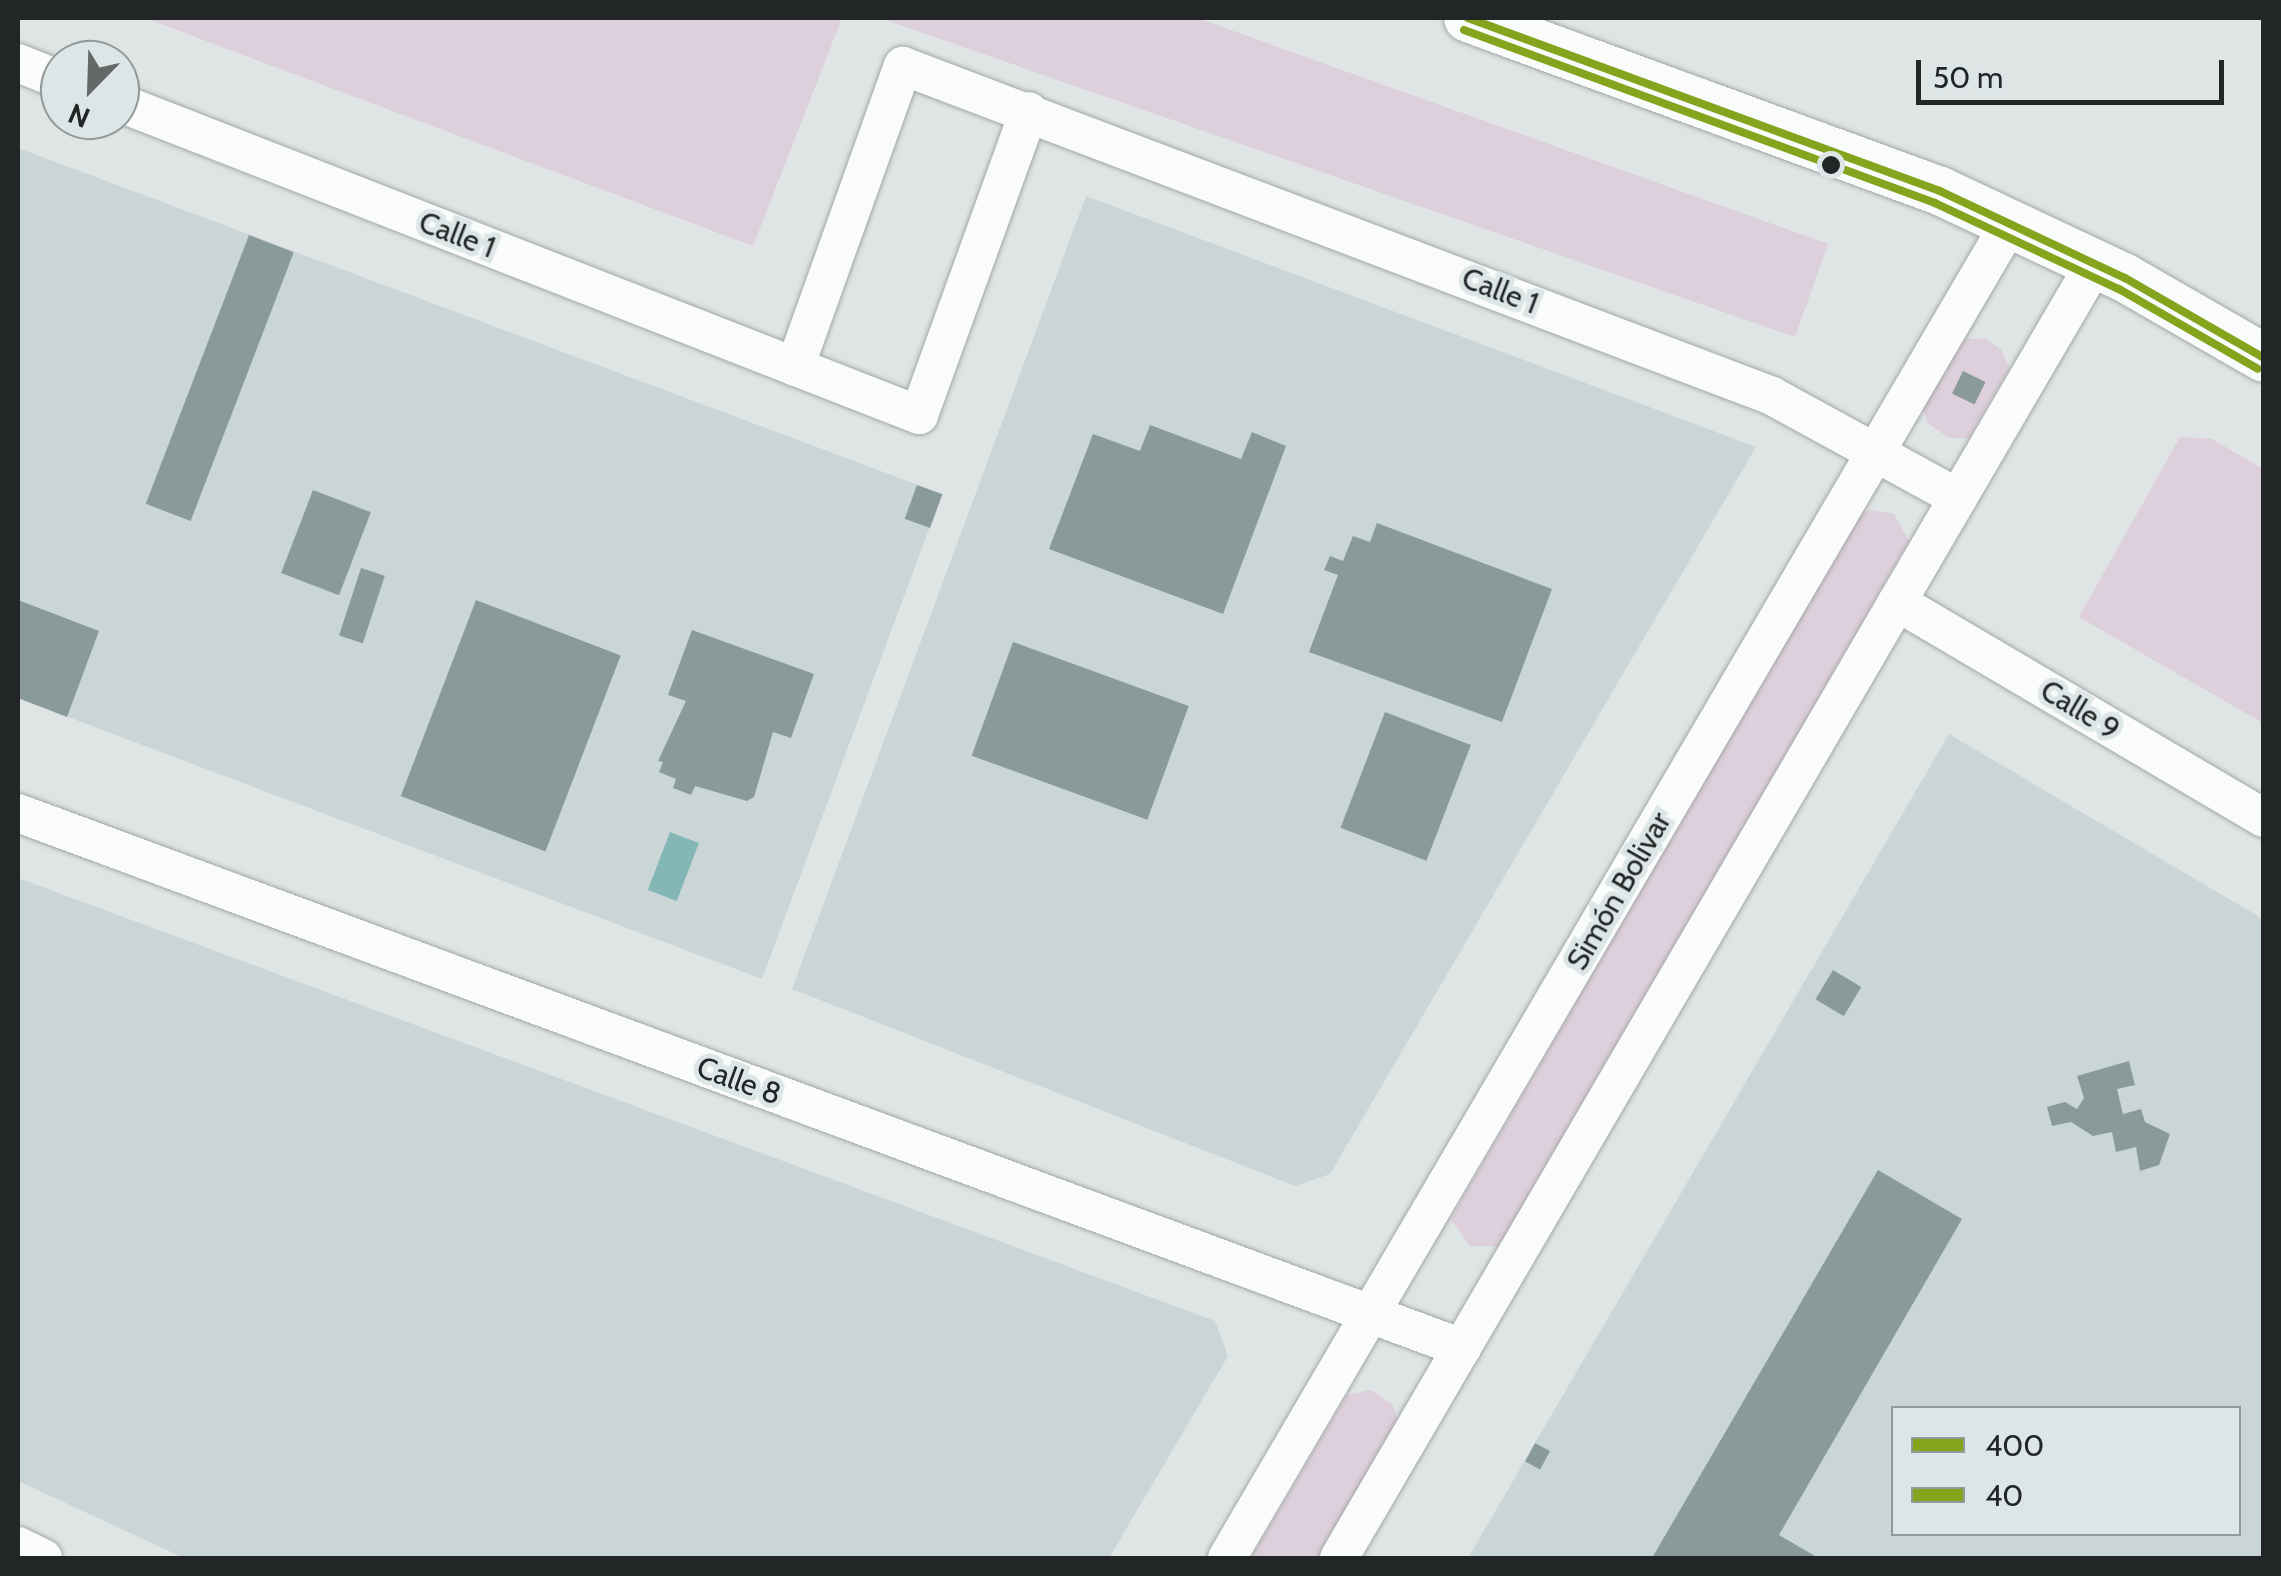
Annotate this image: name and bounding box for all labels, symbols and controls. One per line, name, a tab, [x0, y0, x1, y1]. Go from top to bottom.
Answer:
north arrow	[40, 40, 140, 140]
scale bar	[1921, 40, 2228, 102]
text: 50 m	[1933, 59, 2003, 96]
text: N	[63, 96, 95, 135]
unlabelled marker	[1821, 155, 1841, 175]
street label: Calle 1	[414, 204, 500, 266]
street label: Calle 1	[1457, 260, 1543, 322]
street label: Calle 9	[2034, 672, 2126, 748]
street label: Simón Bolivar	[1559, 806, 1679, 976]
street label: Calle 8	[692, 1049, 786, 1113]
legend	[1891, 1406, 2241, 1536]
text: 400	[1985, 1427, 2044, 1464]
text: 40	[1985, 1477, 2023, 1514]

